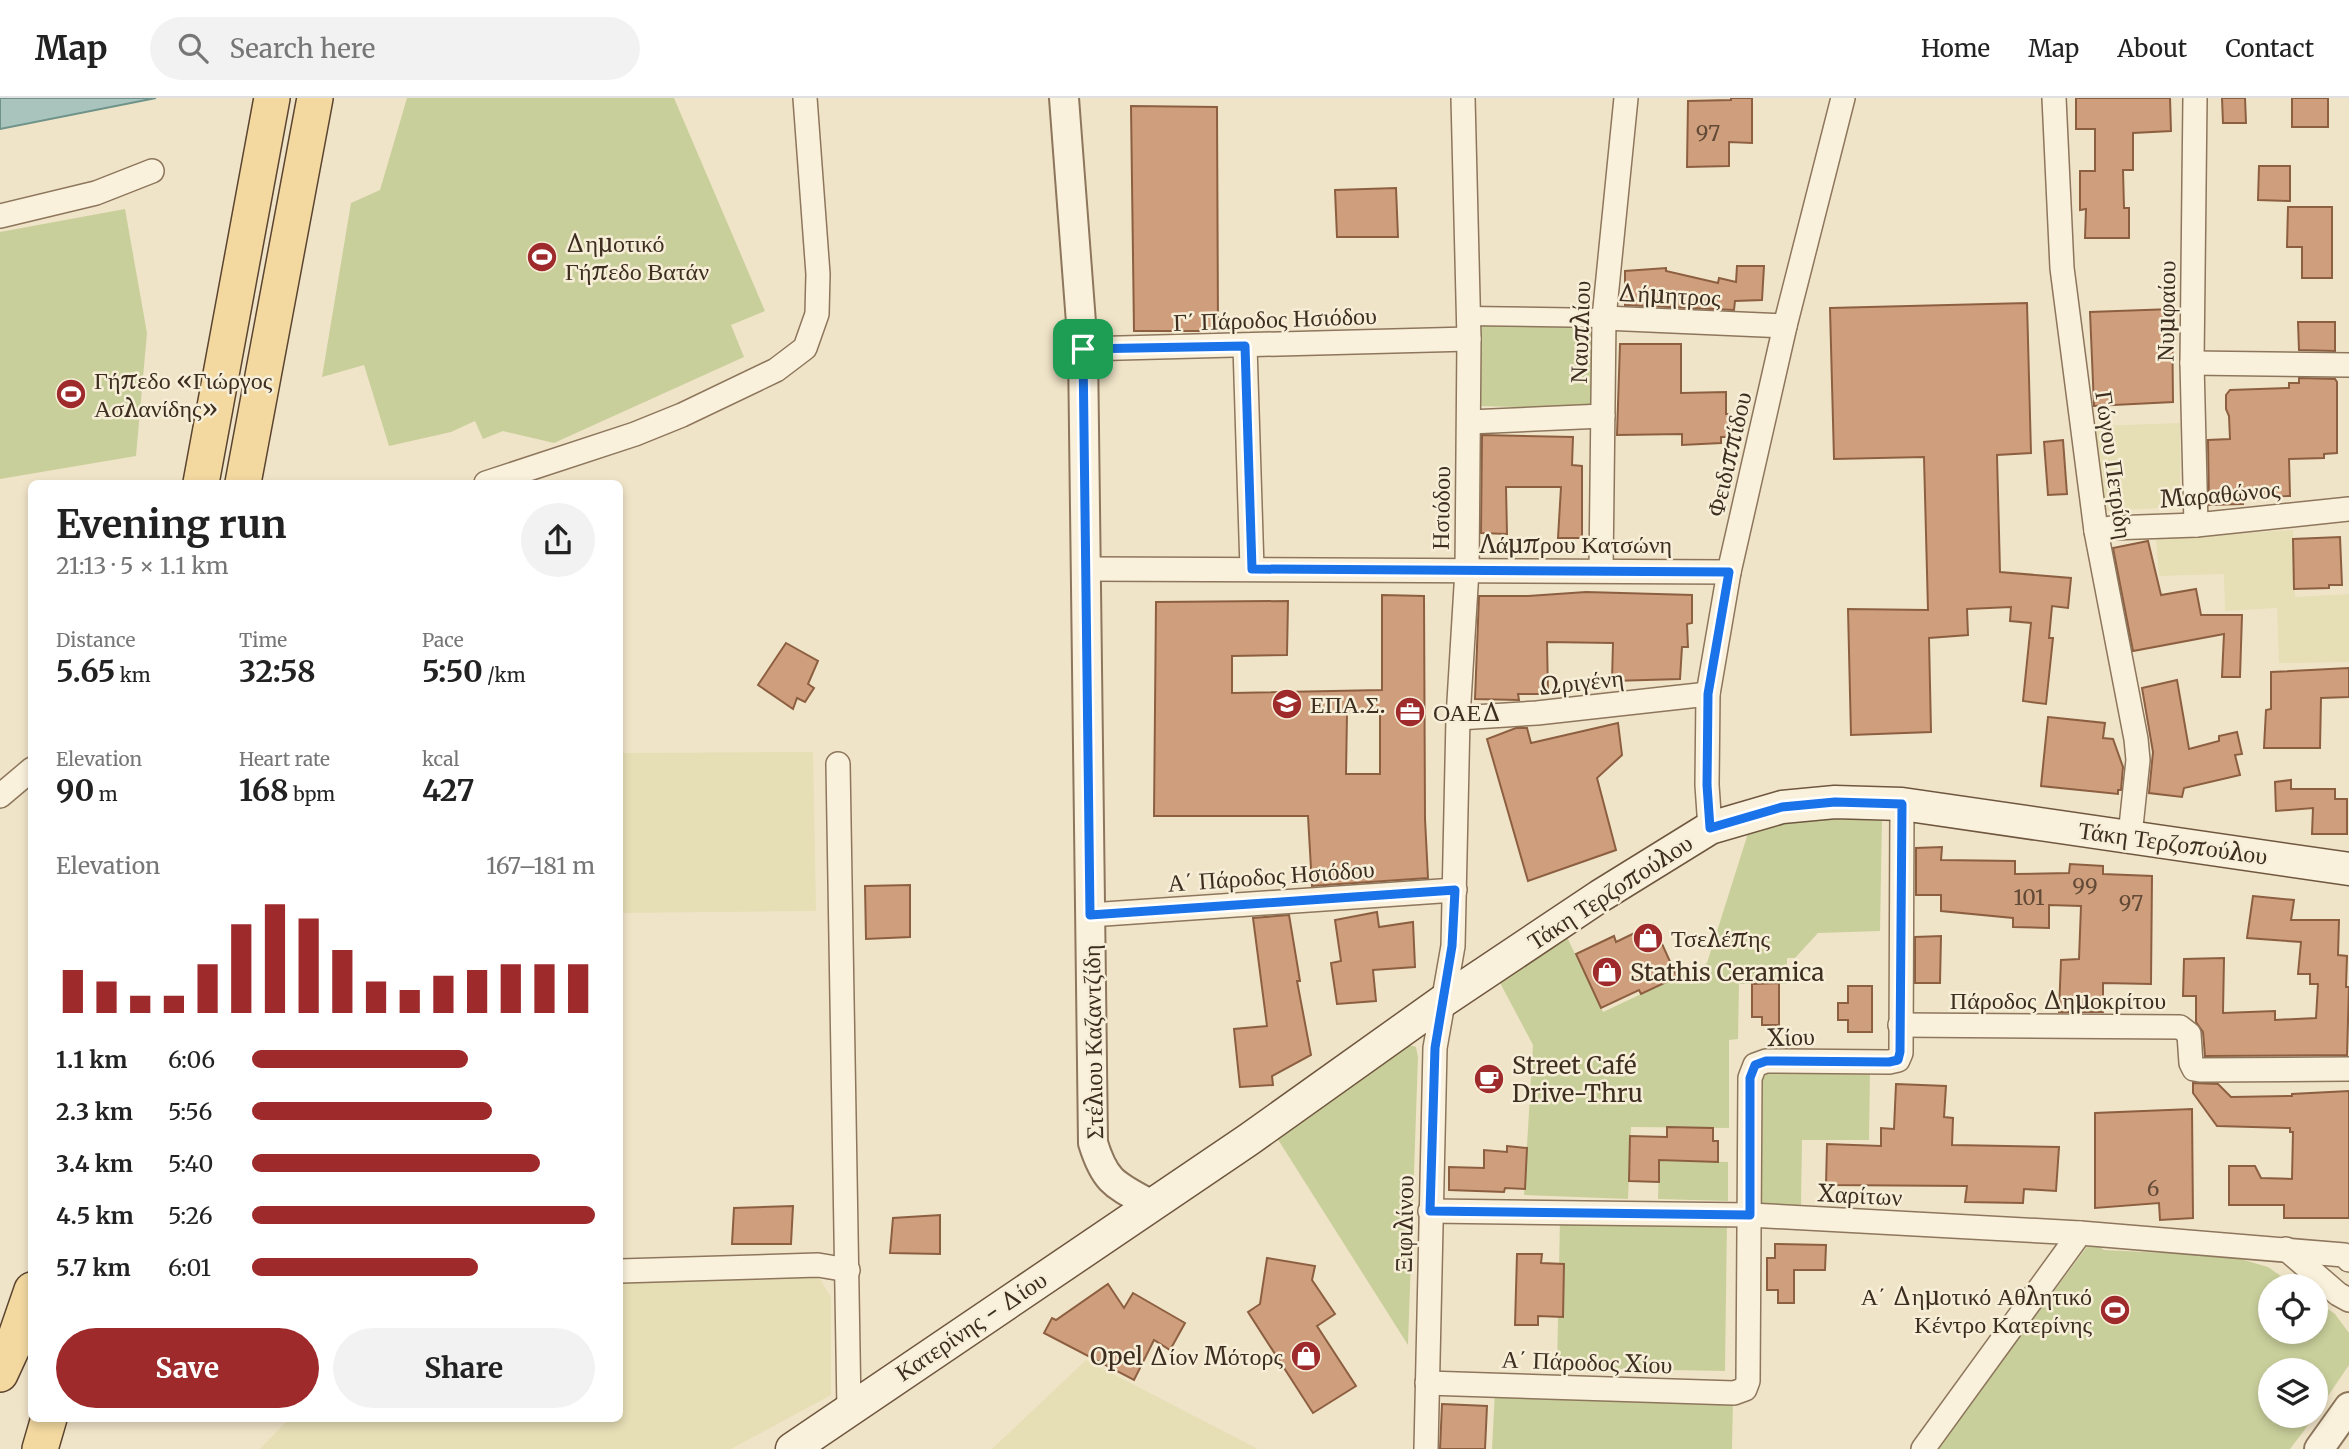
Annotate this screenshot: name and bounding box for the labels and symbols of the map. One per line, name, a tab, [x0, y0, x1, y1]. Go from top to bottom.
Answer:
house number: 97	[1696, 120, 1720, 147]
place label: Δημοτικό Γήπεδο Βατάν	[565, 228, 709, 287]
sports icon: Δημοτικό Γήπεδο Βατάν	[525, 240, 559, 274]
street label: Νυμφαίου	[2150, 260, 2182, 362]
street label: Δήμητρος	[1616, 277, 1722, 313]
street label: Ναυπλίου	[1563, 280, 1597, 384]
street label: Γ΄ Πάροδος Ησιόδου	[1173, 300, 1377, 338]
pin	[1053, 319, 1113, 379]
place label: Γήπεδο «Γιώργος Ασλανίδης»	[94, 365, 273, 424]
sports icon: Γήπεδο «Γιώργος Ασλανίδης»	[54, 377, 88, 411]
street label: Φειδιππίδου	[1700, 389, 1758, 519]
street label: Γώγου Πετρίδη	[2088, 389, 2140, 541]
street label: Ησιόδου	[1425, 466, 1457, 550]
street label: Μαραθώνος	[2159, 473, 2282, 515]
street label: Λάμπρου Κατσώνη	[1479, 529, 1672, 560]
street label: Ωριγένη	[1537, 662, 1625, 702]
school or university icon: ΕΠΑ.Σ.	[1270, 687, 1304, 721]
place label: ΕΠΑ.Σ.	[1310, 689, 1386, 720]
office icon: ΟΑΕΔ	[1393, 695, 1427, 729]
place label: ΟΑΕΔ	[1433, 697, 1502, 728]
street label: Τάκη Τερζοπούλου	[2076, 814, 2270, 872]
street label: Τάκη Τερζοπούλου	[1522, 827, 1698, 957]
street label: Α΄ Πάροδος Ησιόδου	[1167, 853, 1375, 899]
house number: 99	[2072, 873, 2098, 900]
house number: 101	[2014, 884, 2044, 911]
house number: 97	[2119, 890, 2143, 917]
shop icon: Τσελέπης	[1631, 921, 1665, 955]
place label: Τσελέπης	[1671, 923, 1770, 954]
street label: Στέλιου Καζαντζίδη	[1076, 944, 1110, 1140]
shop icon: Stathis Ceramica	[1590, 955, 1624, 989]
place label: Stathis Ceramica	[1630, 957, 1824, 988]
street label: Πάροδος Δημοκρίτου	[1950, 985, 2166, 1016]
street label: Χίου	[1767, 1021, 1815, 1053]
place label: Street Café Drive-Thru	[1512, 1050, 1643, 1109]
cafe icon: Street Café Drive-Thru	[1472, 1062, 1506, 1096]
street label: Ξιφιλίνου	[1388, 1175, 1420, 1273]
house number: 6	[2147, 1175, 2159, 1202]
street label: Χαρίτων	[1817, 1177, 1903, 1213]
street label: Κατερίνης - Δίου	[889, 1264, 1053, 1388]
place label: Α΄ Δημοτικό Αθλητικό Κέντρο Κατερίνης	[1861, 1281, 2092, 1340]
sports icon: Α΄ Δημοτικό Αθλητικό Κέντρο Κατερίνης	[2098, 1293, 2132, 1327]
shop icon: Opel Δίον Μότορς	[1289, 1339, 1323, 1373]
place label: Opel Δίον Μότορς	[1090, 1341, 1283, 1372]
street label: Α΄ Πάροδος Χίου	[1501, 1344, 1673, 1380]

